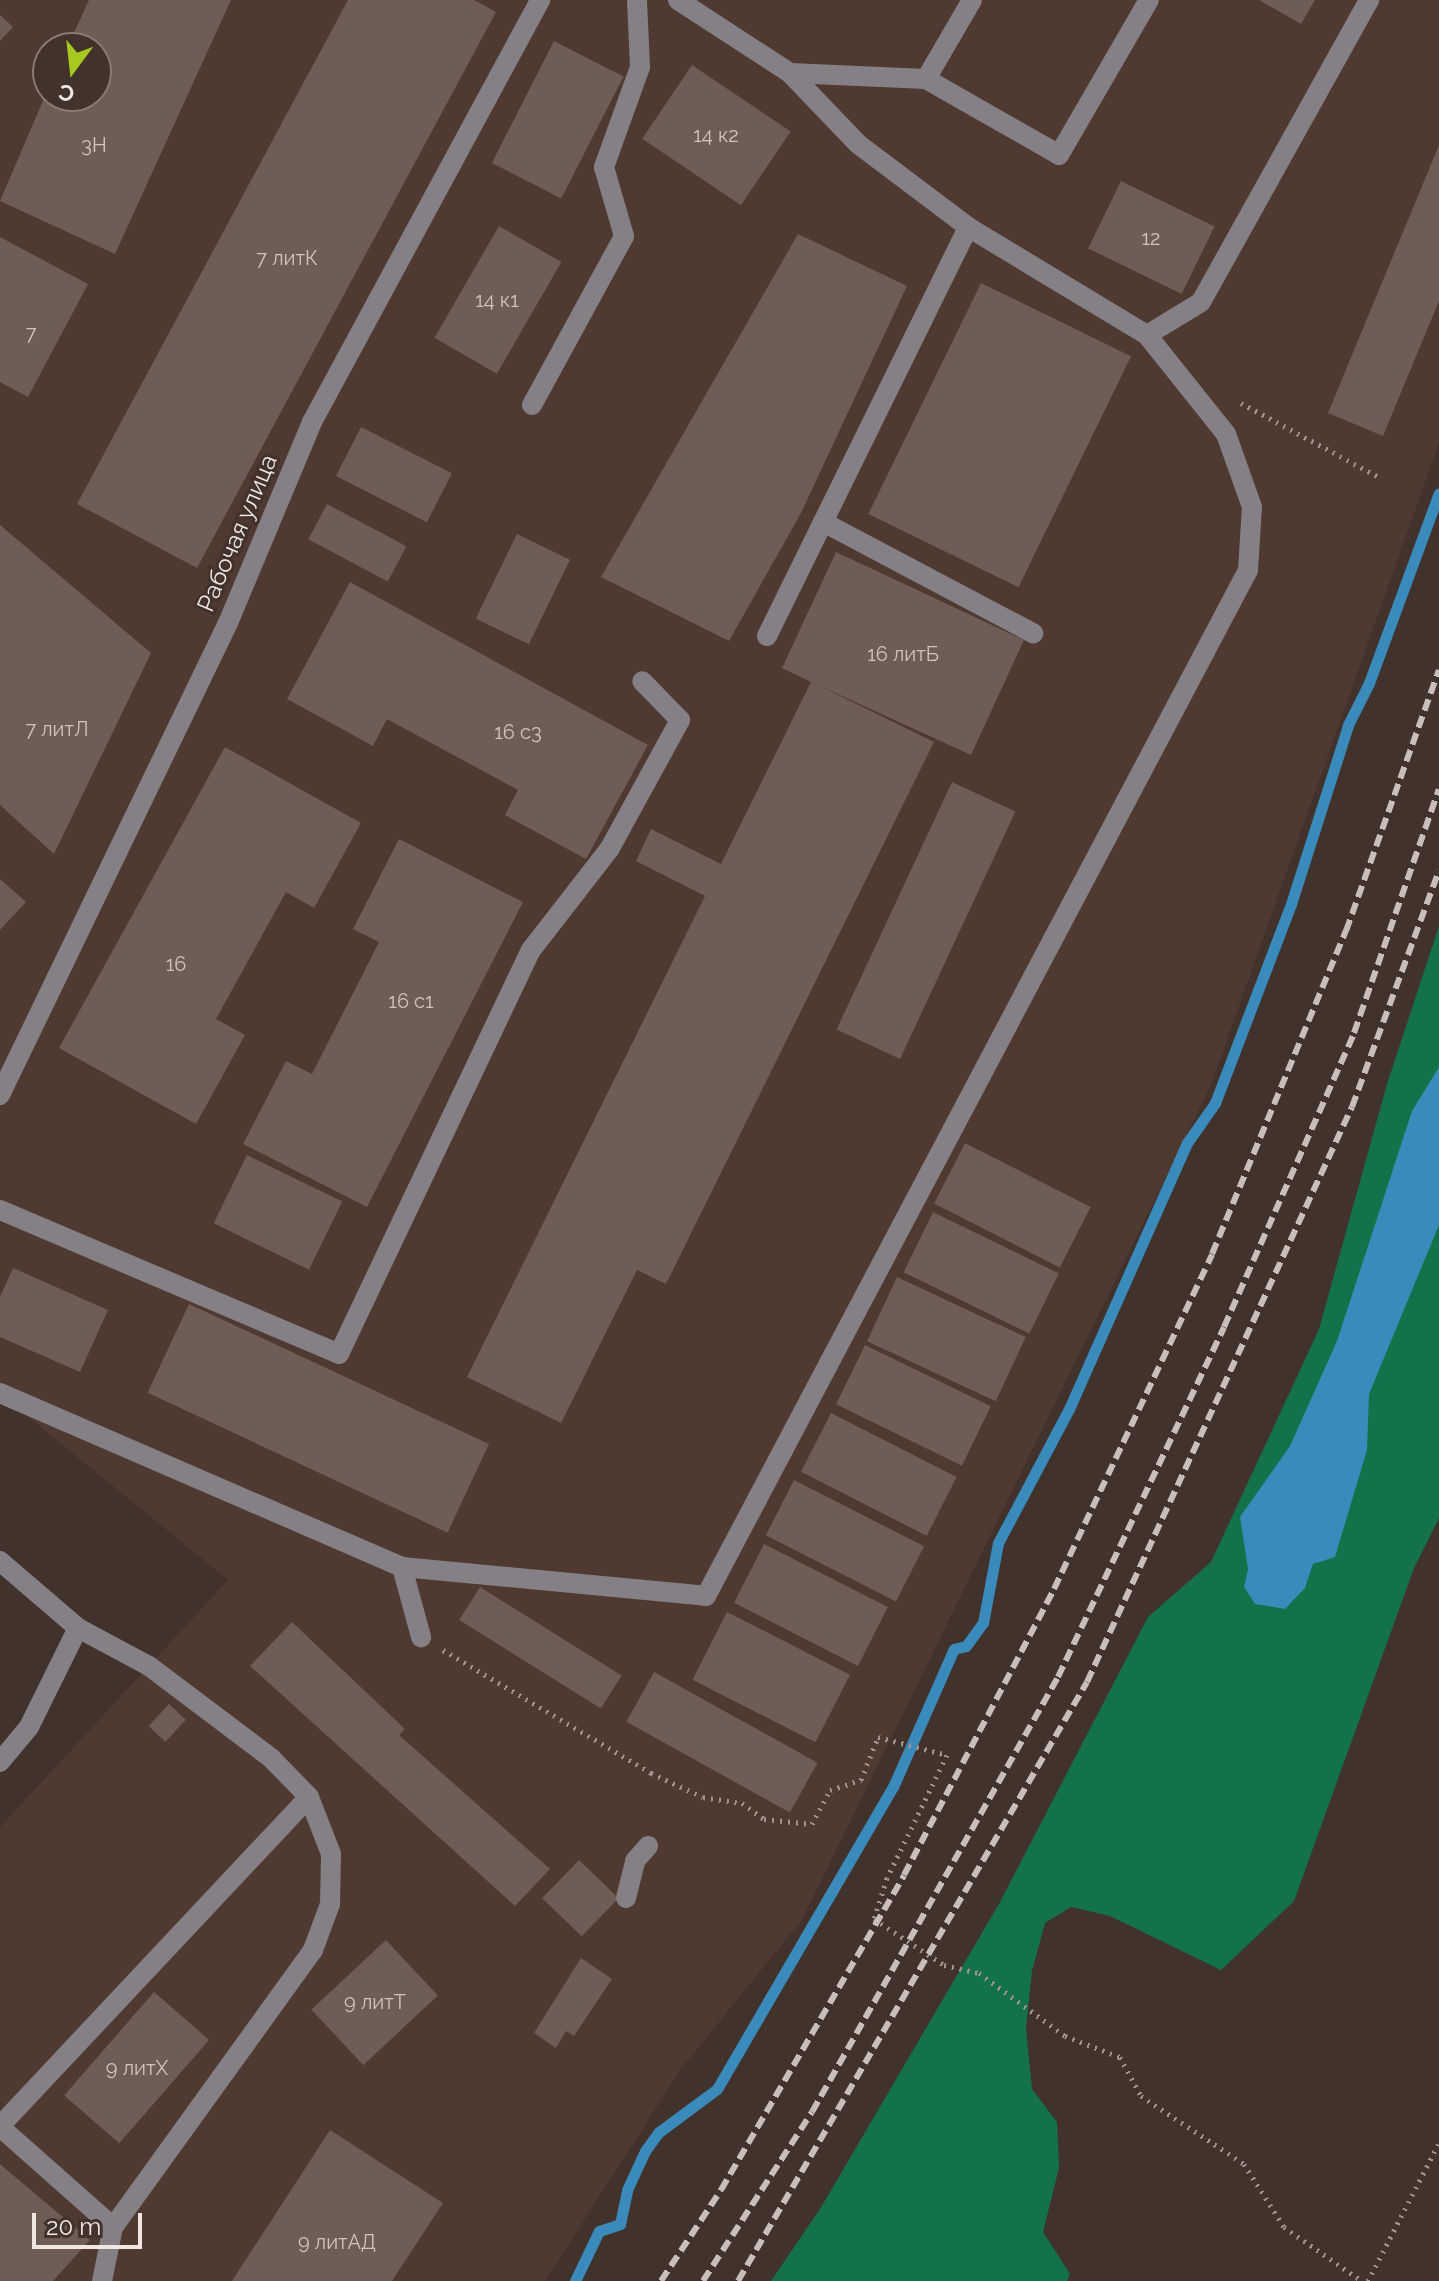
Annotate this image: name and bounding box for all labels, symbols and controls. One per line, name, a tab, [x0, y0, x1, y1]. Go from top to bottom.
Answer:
north arrow	[32, 32, 112, 112]
text: С	[56, 79, 77, 108]
house number: 14 к2	[693, 123, 739, 147]
house number: 3Н	[81, 133, 107, 157]
house number: 12	[1142, 226, 1160, 250]
house number: 7 литК	[256, 246, 318, 270]
house number: 14 к1	[475, 288, 519, 312]
house number: 7	[26, 321, 36, 345]
street label: Рабочая улица	[191, 450, 283, 616]
house number: 16 литБ	[867, 642, 939, 666]
house number: 7 литЛ	[25, 717, 89, 741]
house number: 16 с3	[494, 720, 542, 744]
house number: 16	[166, 952, 186, 976]
house number: 16 с1	[388, 989, 434, 1013]
house number: 9 литТ	[344, 1990, 406, 2014]
house number: 9 литХ	[106, 2056, 168, 2080]
scale bar	[36, 2197, 146, 2247]
text: 20 m	[46, 2212, 101, 2241]
house number: 9 литАД	[298, 2230, 376, 2254]

